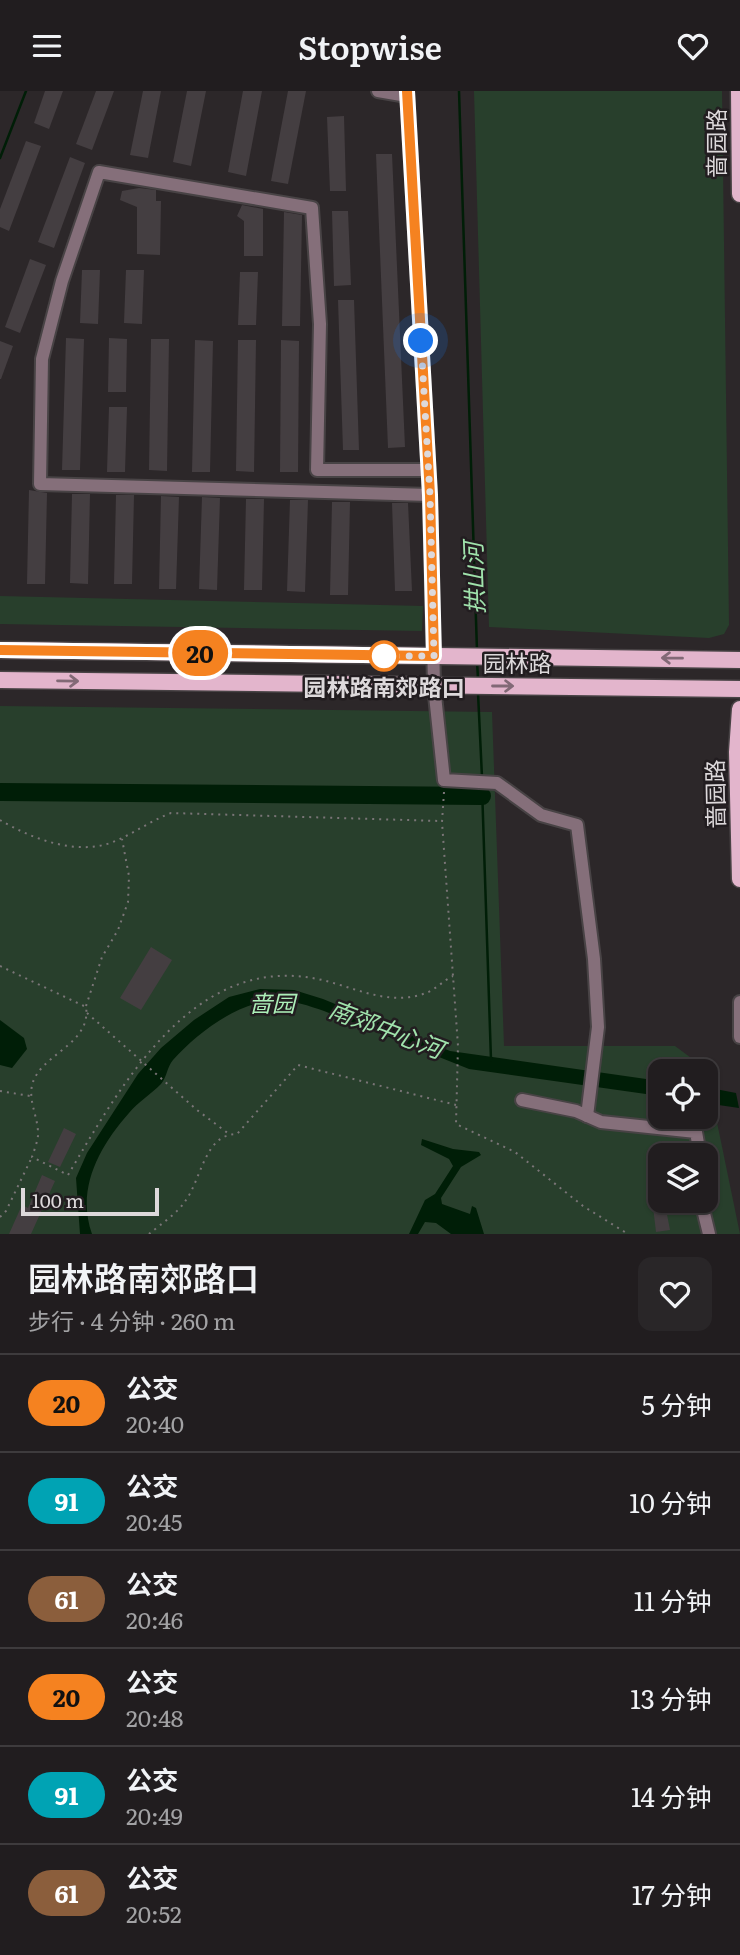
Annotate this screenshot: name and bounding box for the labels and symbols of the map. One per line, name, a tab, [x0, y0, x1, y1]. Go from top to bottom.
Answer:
street label: 啬园路	[698, 109, 732, 178]
your location	[403, 323, 438, 358]
water label: 拱山河	[454, 538, 491, 615]
line badge: 20	[168, 630, 232, 676]
marker: 园林路南郊路口	[369, 641, 399, 671]
street label: 园林路	[483, 645, 552, 679]
one-way arrow	[661, 652, 684, 665]
place label: 园林路南郊路口	[304, 669, 465, 703]
one-way arrow	[56, 674, 79, 687]
one-way arrow	[491, 680, 514, 693]
street label: 啬园路	[696, 759, 732, 829]
park label: 啬园	[249, 985, 298, 1019]
water label: 南郊中心河	[325, 990, 453, 1067]
scale bar	[21, 1185, 159, 1217]

